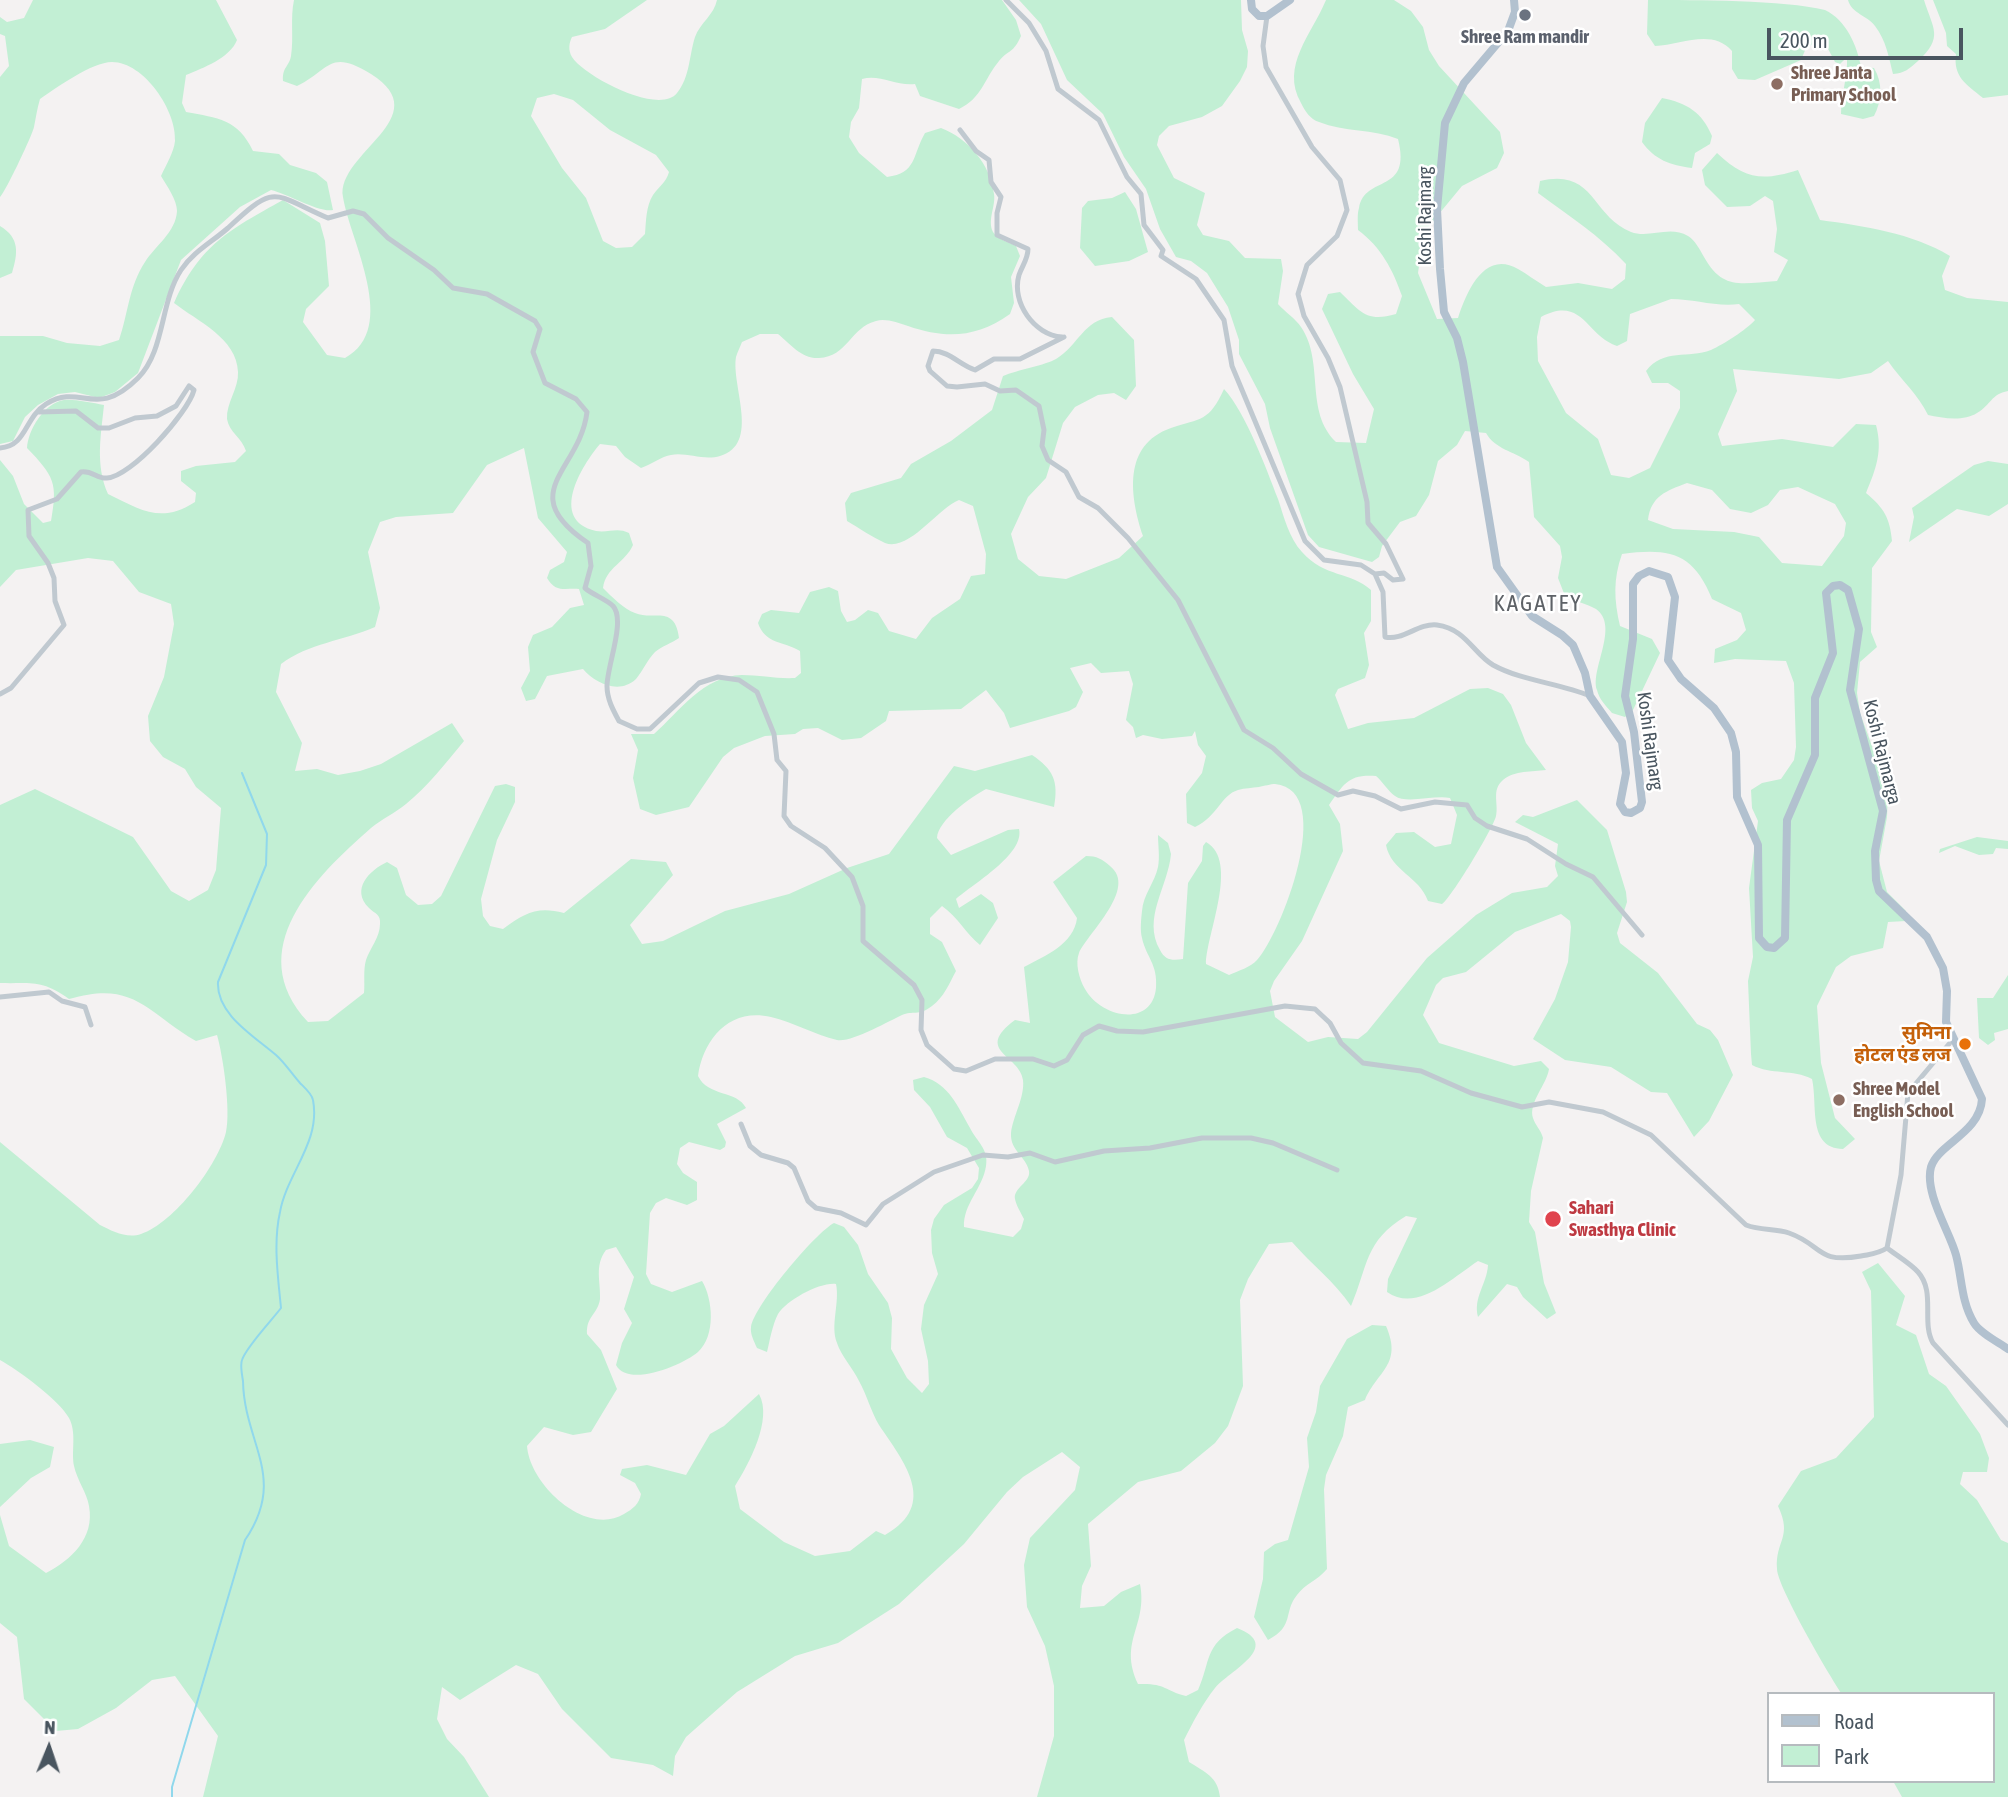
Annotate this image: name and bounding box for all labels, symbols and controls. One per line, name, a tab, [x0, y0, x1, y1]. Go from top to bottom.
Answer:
marker: Shree Ram mandir	[1517, 7, 1533, 23]
scale bar	[1770, 14, 1966, 58]
place label: Shree Ram mandir	[1461, 26, 1589, 48]
text: 200 m	[1780, 28, 1828, 52]
place label: Shree Janta Primary School	[1791, 62, 1896, 106]
marker: Shree Janta Primary School	[1769, 76, 1785, 92]
street label: Koshi Rajmarg	[1414, 166, 1436, 266]
district label: KAGATEY	[1494, 590, 1582, 618]
street label: Koshi Rajmarg	[1632, 690, 1668, 792]
street label: Koshi Rajmarga	[1858, 697, 1906, 807]
place label: सुमिना होटल एंड लज	[1854, 1022, 1951, 1066]
marker: सुमिना होटल एंड लज	[1957, 1036, 1973, 1052]
place label: Shree Model English School	[1853, 1078, 1954, 1122]
marker: Shree Model English School	[1831, 1092, 1847, 1108]
place label: Sahari Swasthya Clinic	[1569, 1197, 1676, 1241]
marker: Sahari Swasthya Clinic	[1543, 1209, 1563, 1229]
legend	[1766, 1692, 1994, 1783]
text: Road	[1834, 1709, 1874, 1733]
north arrow	[14, 1713, 84, 1783]
text: N	[44, 1716, 56, 1738]
text: Park	[1834, 1744, 1869, 1768]

